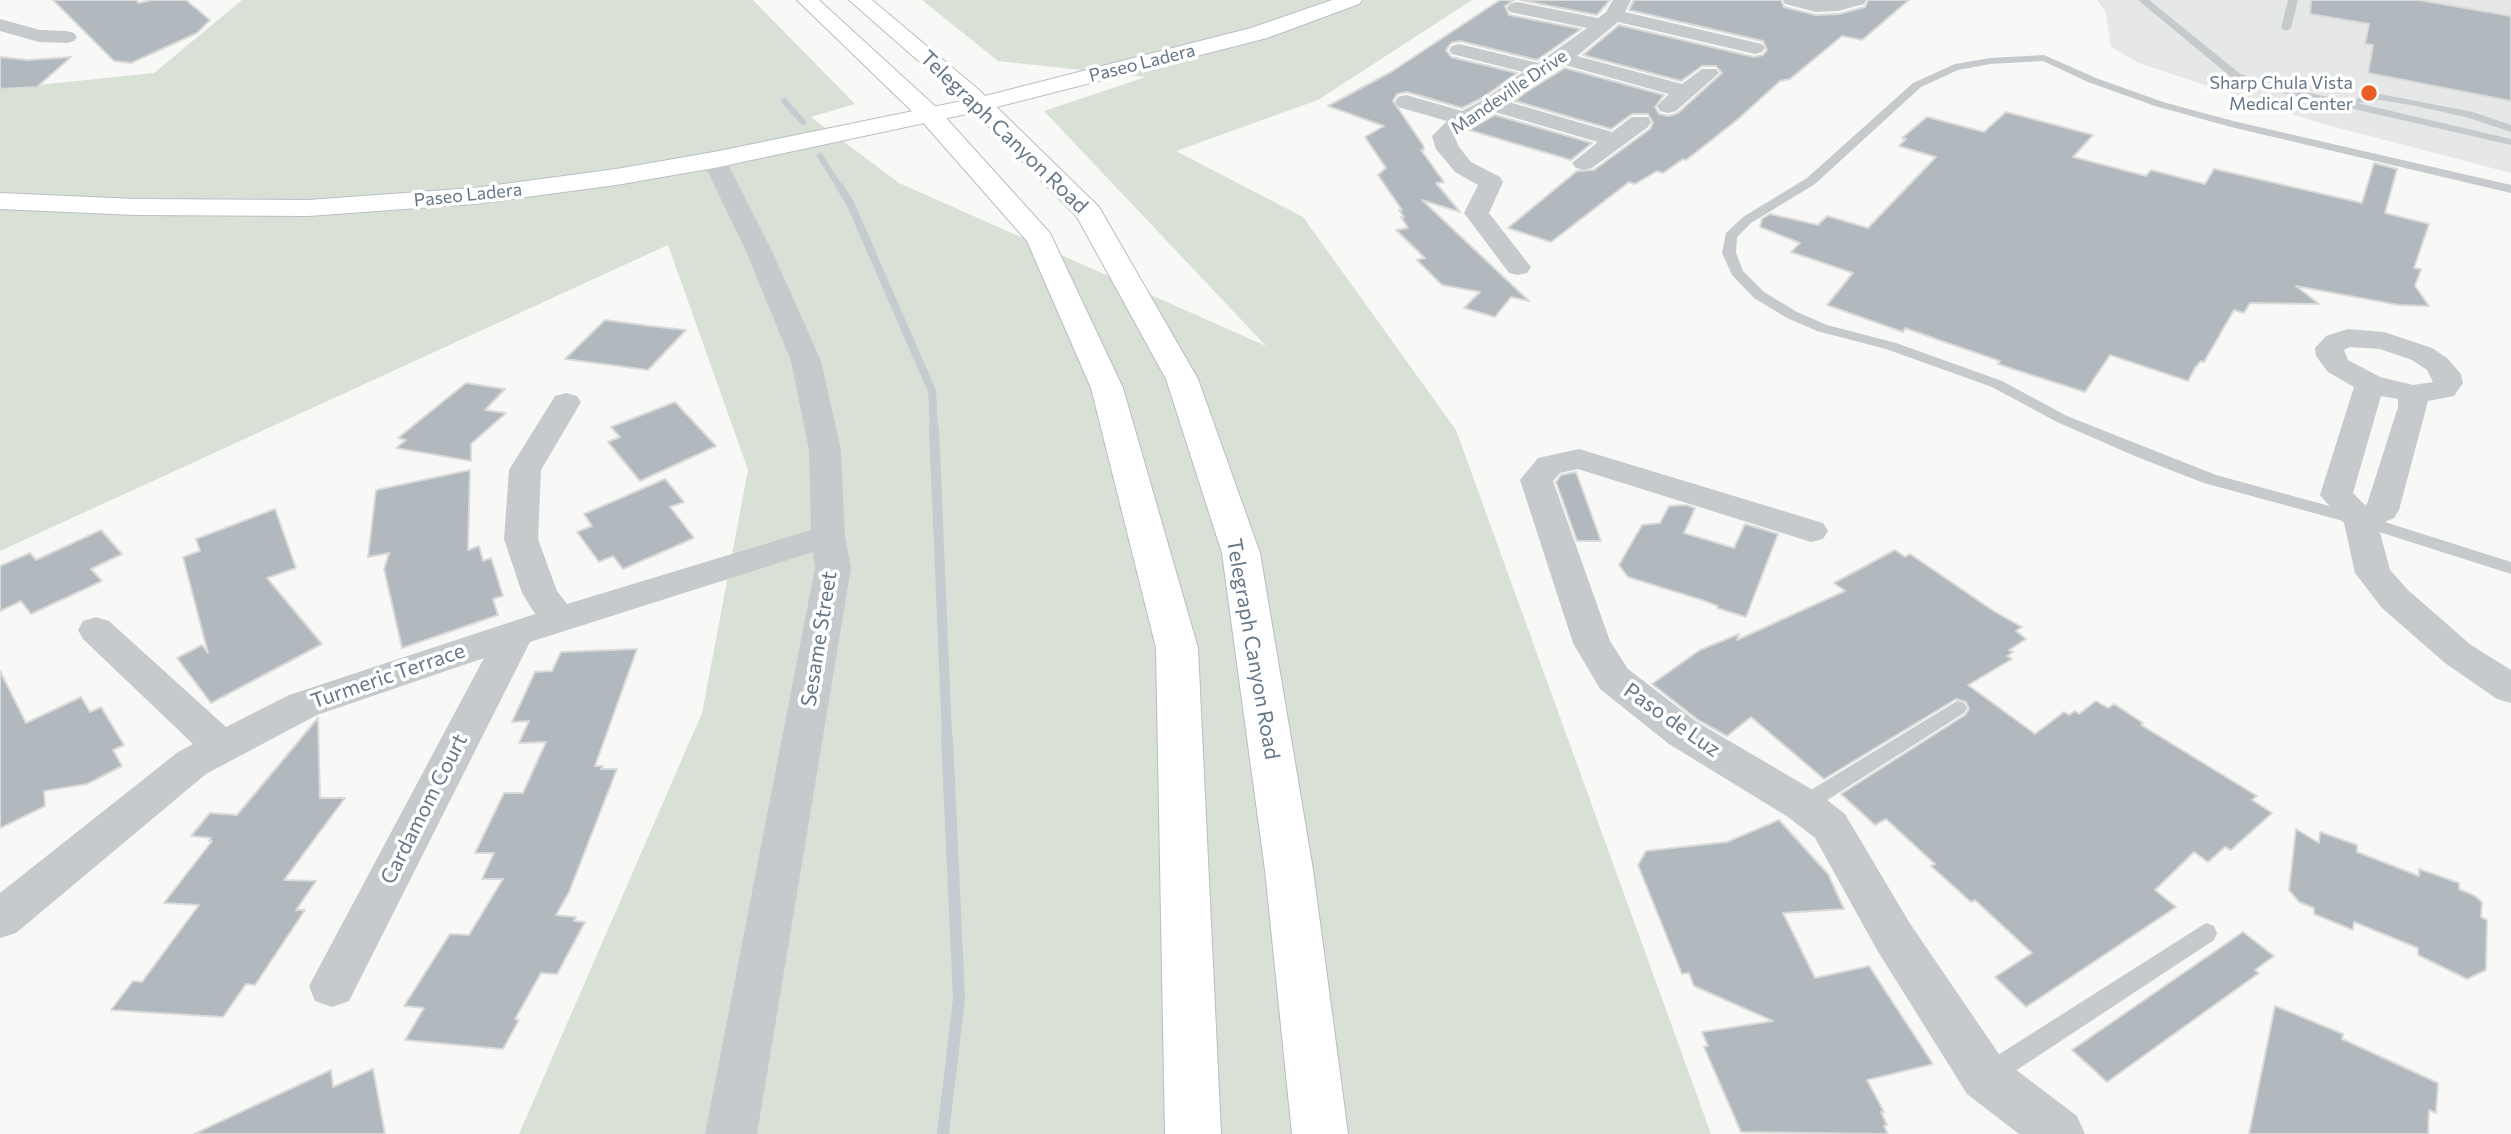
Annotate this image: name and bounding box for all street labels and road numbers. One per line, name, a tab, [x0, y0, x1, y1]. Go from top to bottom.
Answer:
street label: Paseo Ladera	[1087, 39, 1197, 87]
street label: Telegraph Canyon Road	[915, 45, 1093, 219]
street label: Mandeville Drive	[1447, 45, 1571, 139]
street label: Paseo Ladera	[413, 179, 523, 211]
street label: Telegraph Canyon Road	[1221, 537, 1285, 761]
street label: Sesame Street	[796, 570, 842, 708]
street label: Turmeric Terrace	[308, 638, 468, 714]
street label: Paso de Luz	[1619, 678, 1725, 762]
street label: Cardamom Court	[375, 730, 473, 888]

